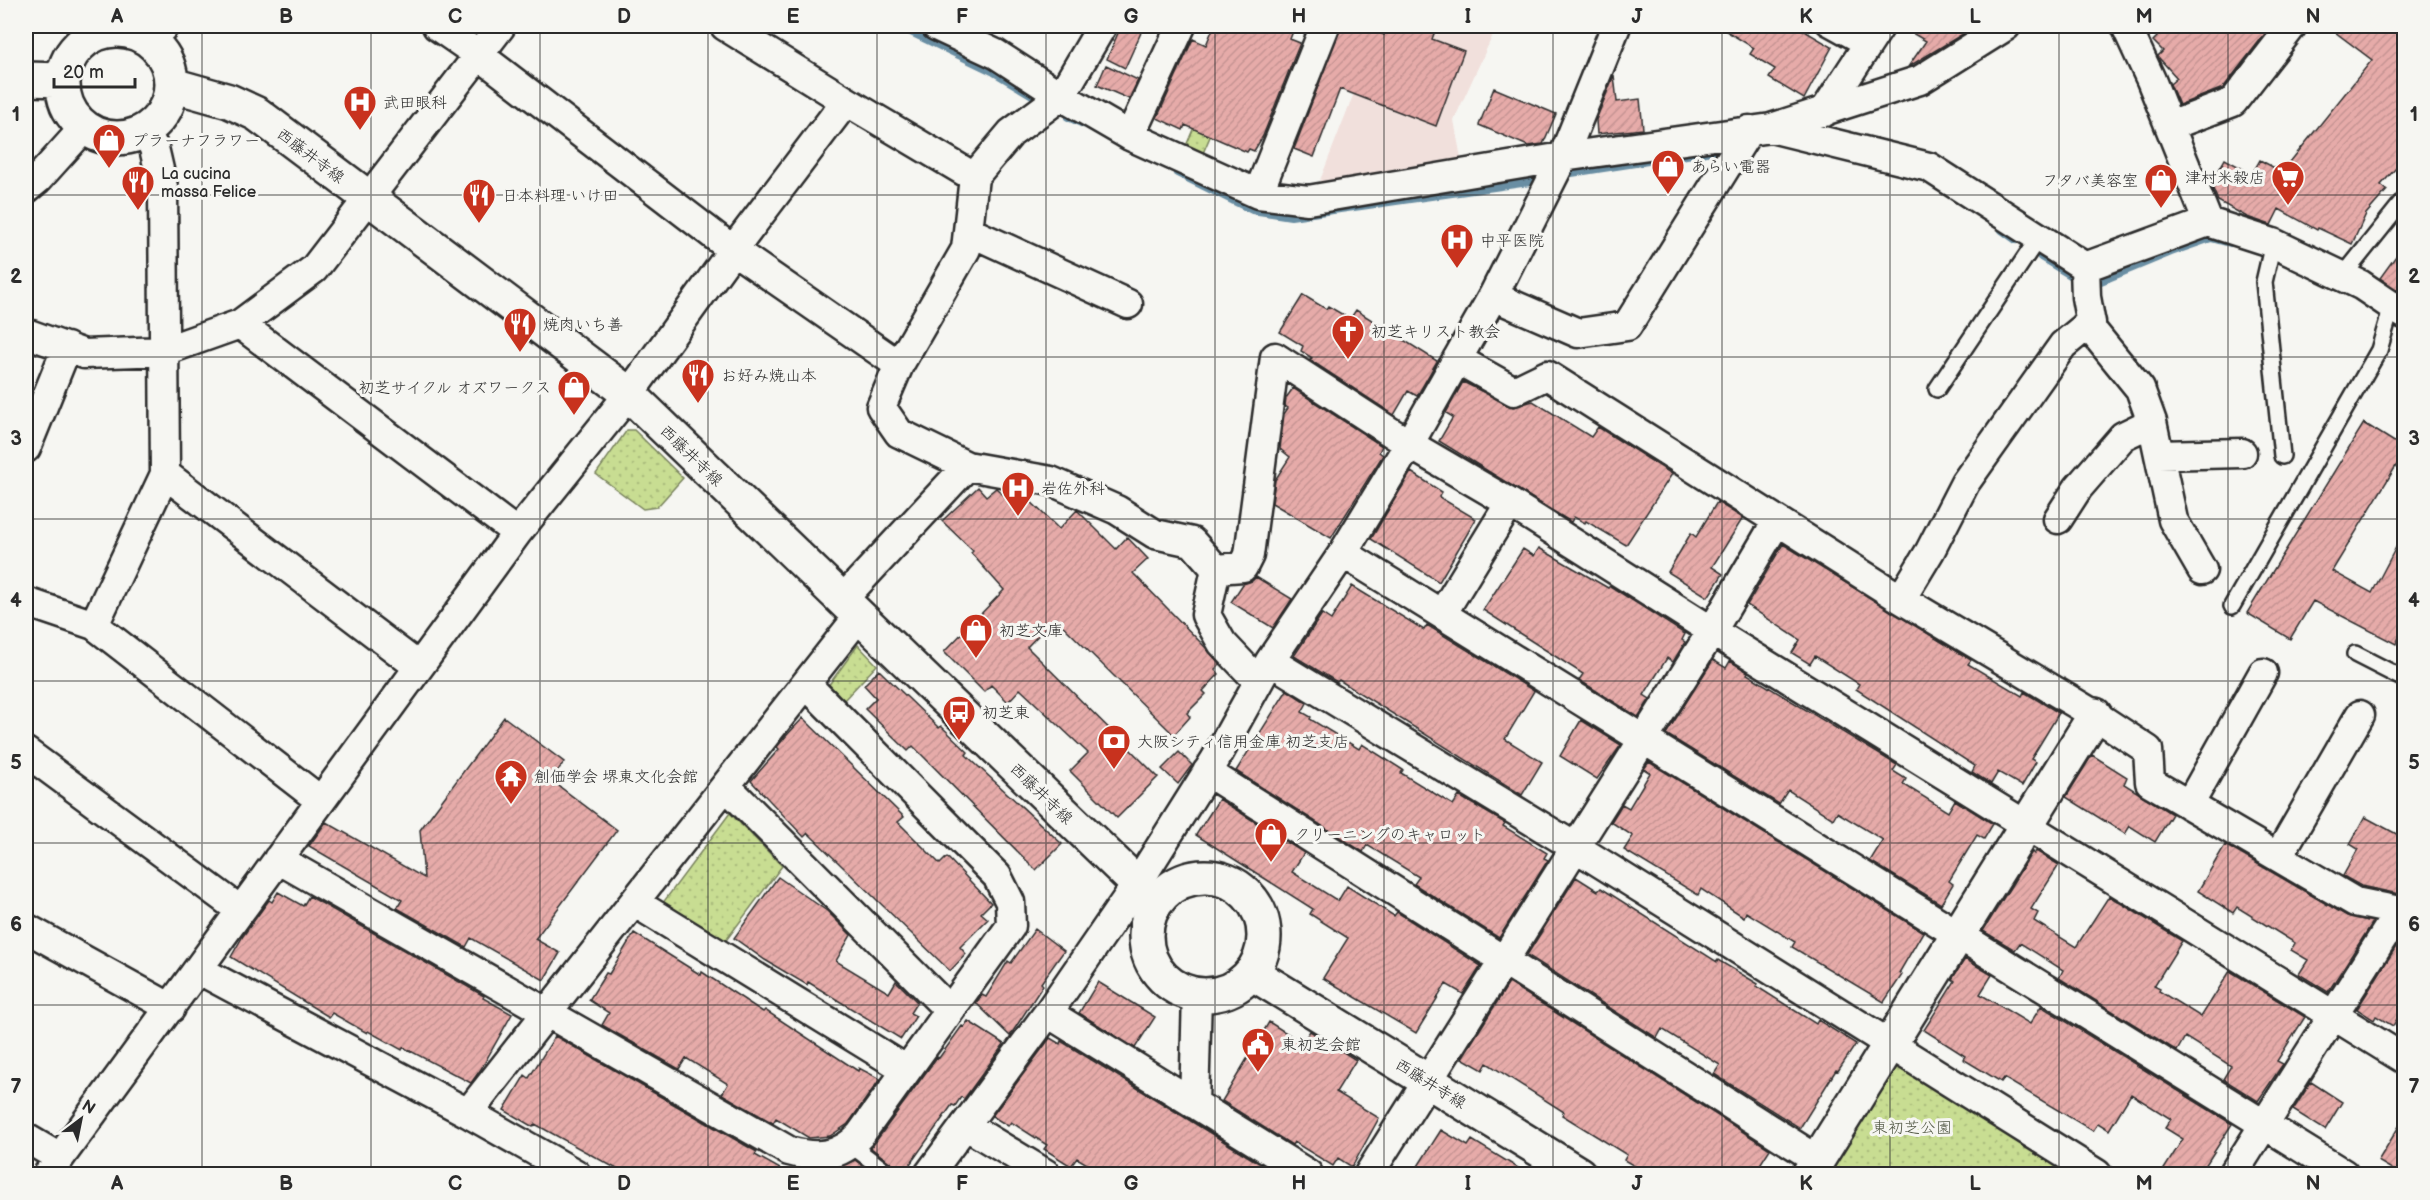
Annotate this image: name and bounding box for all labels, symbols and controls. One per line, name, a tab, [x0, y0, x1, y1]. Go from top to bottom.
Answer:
text: A	[110, 5, 124, 29]
text: B	[279, 5, 293, 29]
text: C	[448, 5, 462, 29]
text: D	[617, 5, 631, 29]
text: E	[787, 5, 800, 29]
text: F	[956, 5, 968, 29]
text: G	[1124, 5, 1139, 29]
text: H	[1292, 5, 1306, 29]
text: I	[1465, 5, 1471, 29]
text: J	[1632, 5, 1644, 29]
text: K	[1799, 5, 1813, 29]
text: L	[1969, 5, 1981, 29]
text: M	[2135, 5, 2153, 29]
text: N	[2305, 5, 2321, 29]
scale bar	[54, 51, 135, 89]
text: 20 m	[63, 62, 104, 83]
hospital icon: 武田眼科	[342, 84, 378, 131]
place label: 武田眼科	[383, 94, 447, 113]
text: 1	[12, 103, 20, 127]
text: 1	[2410, 103, 2418, 127]
shop icon: プラーナフラワー	[91, 122, 127, 169]
street label: 西藤井寺線	[272, 125, 348, 188]
place label: プラーナフラワー	[132, 132, 260, 151]
shop icon: あらい電器	[1650, 148, 1686, 195]
place label: あらい電器	[1691, 158, 1771, 177]
supermarket icon: 津村米穀店	[2270, 159, 2306, 206]
shop icon: フタバ美容室	[2143, 162, 2179, 209]
restaurant icon: La cucina massa Felice	[120, 164, 156, 211]
place label: La cucina massa Felice	[161, 165, 257, 202]
place label: 津村米穀店	[2185, 169, 2265, 188]
place label: フタバ美容室	[2042, 172, 2138, 191]
restaurant icon: 日本料理 いけ田	[461, 177, 497, 224]
place label: 日本料理 いけ田	[502, 187, 618, 206]
hospital icon: 中平医院	[1439, 222, 1475, 269]
place label: 中平医院	[1480, 232, 1544, 251]
text: 2	[10, 265, 22, 289]
text: 2	[2408, 265, 2420, 289]
restaurant icon: 焼肉いち善	[502, 306, 538, 353]
church icon: 初芝キリスト教会	[1330, 313, 1366, 360]
place label: 焼肉いち善	[543, 316, 623, 335]
place label: 初芝キリスト教会	[1371, 323, 1500, 342]
restaurant icon: お好み焼山本	[680, 357, 716, 404]
place label: お好み焼山本	[721, 367, 817, 386]
shop icon: 初芝サイクル オズワークス	[556, 369, 592, 416]
place label: 初芝サイクル オズワークス	[359, 379, 551, 398]
street label: 西藤井寺線	[656, 421, 726, 491]
text: 3	[10, 427, 22, 451]
text: 3	[2408, 427, 2420, 451]
hospital icon: 岩佐外科	[1000, 470, 1036, 517]
place label: 岩佐外科	[1041, 480, 1105, 499]
text: 4	[10, 589, 22, 613]
text: 4	[2408, 589, 2420, 613]
shop icon: 初芝文庫	[958, 612, 994, 659]
place label: 初芝文庫	[999, 622, 1063, 641]
bus stop icon: 初芝東	[941, 694, 977, 741]
place label: 初芝東	[982, 704, 1030, 723]
bank icon: 大阪シティ信用金庫 初芝支店	[1096, 723, 1132, 770]
place label: 大阪シティ信用金庫 初芝支店	[1137, 733, 1349, 752]
text: 5	[10, 751, 22, 775]
text: 5	[2408, 751, 2420, 775]
temple icon: 創価学会 堺東文化会館	[493, 758, 529, 805]
street label: 西藤井寺線	[1006, 759, 1076, 829]
place label: 創価学会 堺東文化会館	[534, 768, 698, 787]
shop icon: クリーニングのキャロット	[1253, 816, 1289, 863]
place label: クリーニングのキャロット	[1294, 826, 1486, 845]
text: 6	[10, 913, 22, 937]
text: 6	[2408, 913, 2420, 937]
public building icon: 東初芝会館	[1240, 1026, 1276, 1073]
place label: 東初芝会館	[1281, 1036, 1361, 1055]
street label: 西藤井寺線	[1391, 1055, 1469, 1114]
text: 7	[10, 1075, 22, 1099]
text: 7	[2408, 1075, 2420, 1099]
north arrow	[51, 1089, 111, 1149]
text: N	[78, 1096, 98, 1119]
park label: 東初芝公園	[1872, 1119, 1952, 1138]
text: A	[110, 1172, 124, 1196]
text: B	[279, 1172, 293, 1196]
text: C	[448, 1172, 462, 1196]
text: D	[617, 1172, 631, 1196]
text: E	[787, 1172, 800, 1196]
text: F	[956, 1172, 968, 1196]
text: G	[1124, 1172, 1139, 1196]
text: H	[1292, 1172, 1306, 1196]
text: I	[1465, 1172, 1471, 1196]
text: J	[1632, 1172, 1644, 1196]
text: K	[1799, 1172, 1813, 1196]
text: L	[1969, 1172, 1981, 1196]
text: M	[2135, 1172, 2153, 1196]
text: N	[2305, 1172, 2321, 1196]

